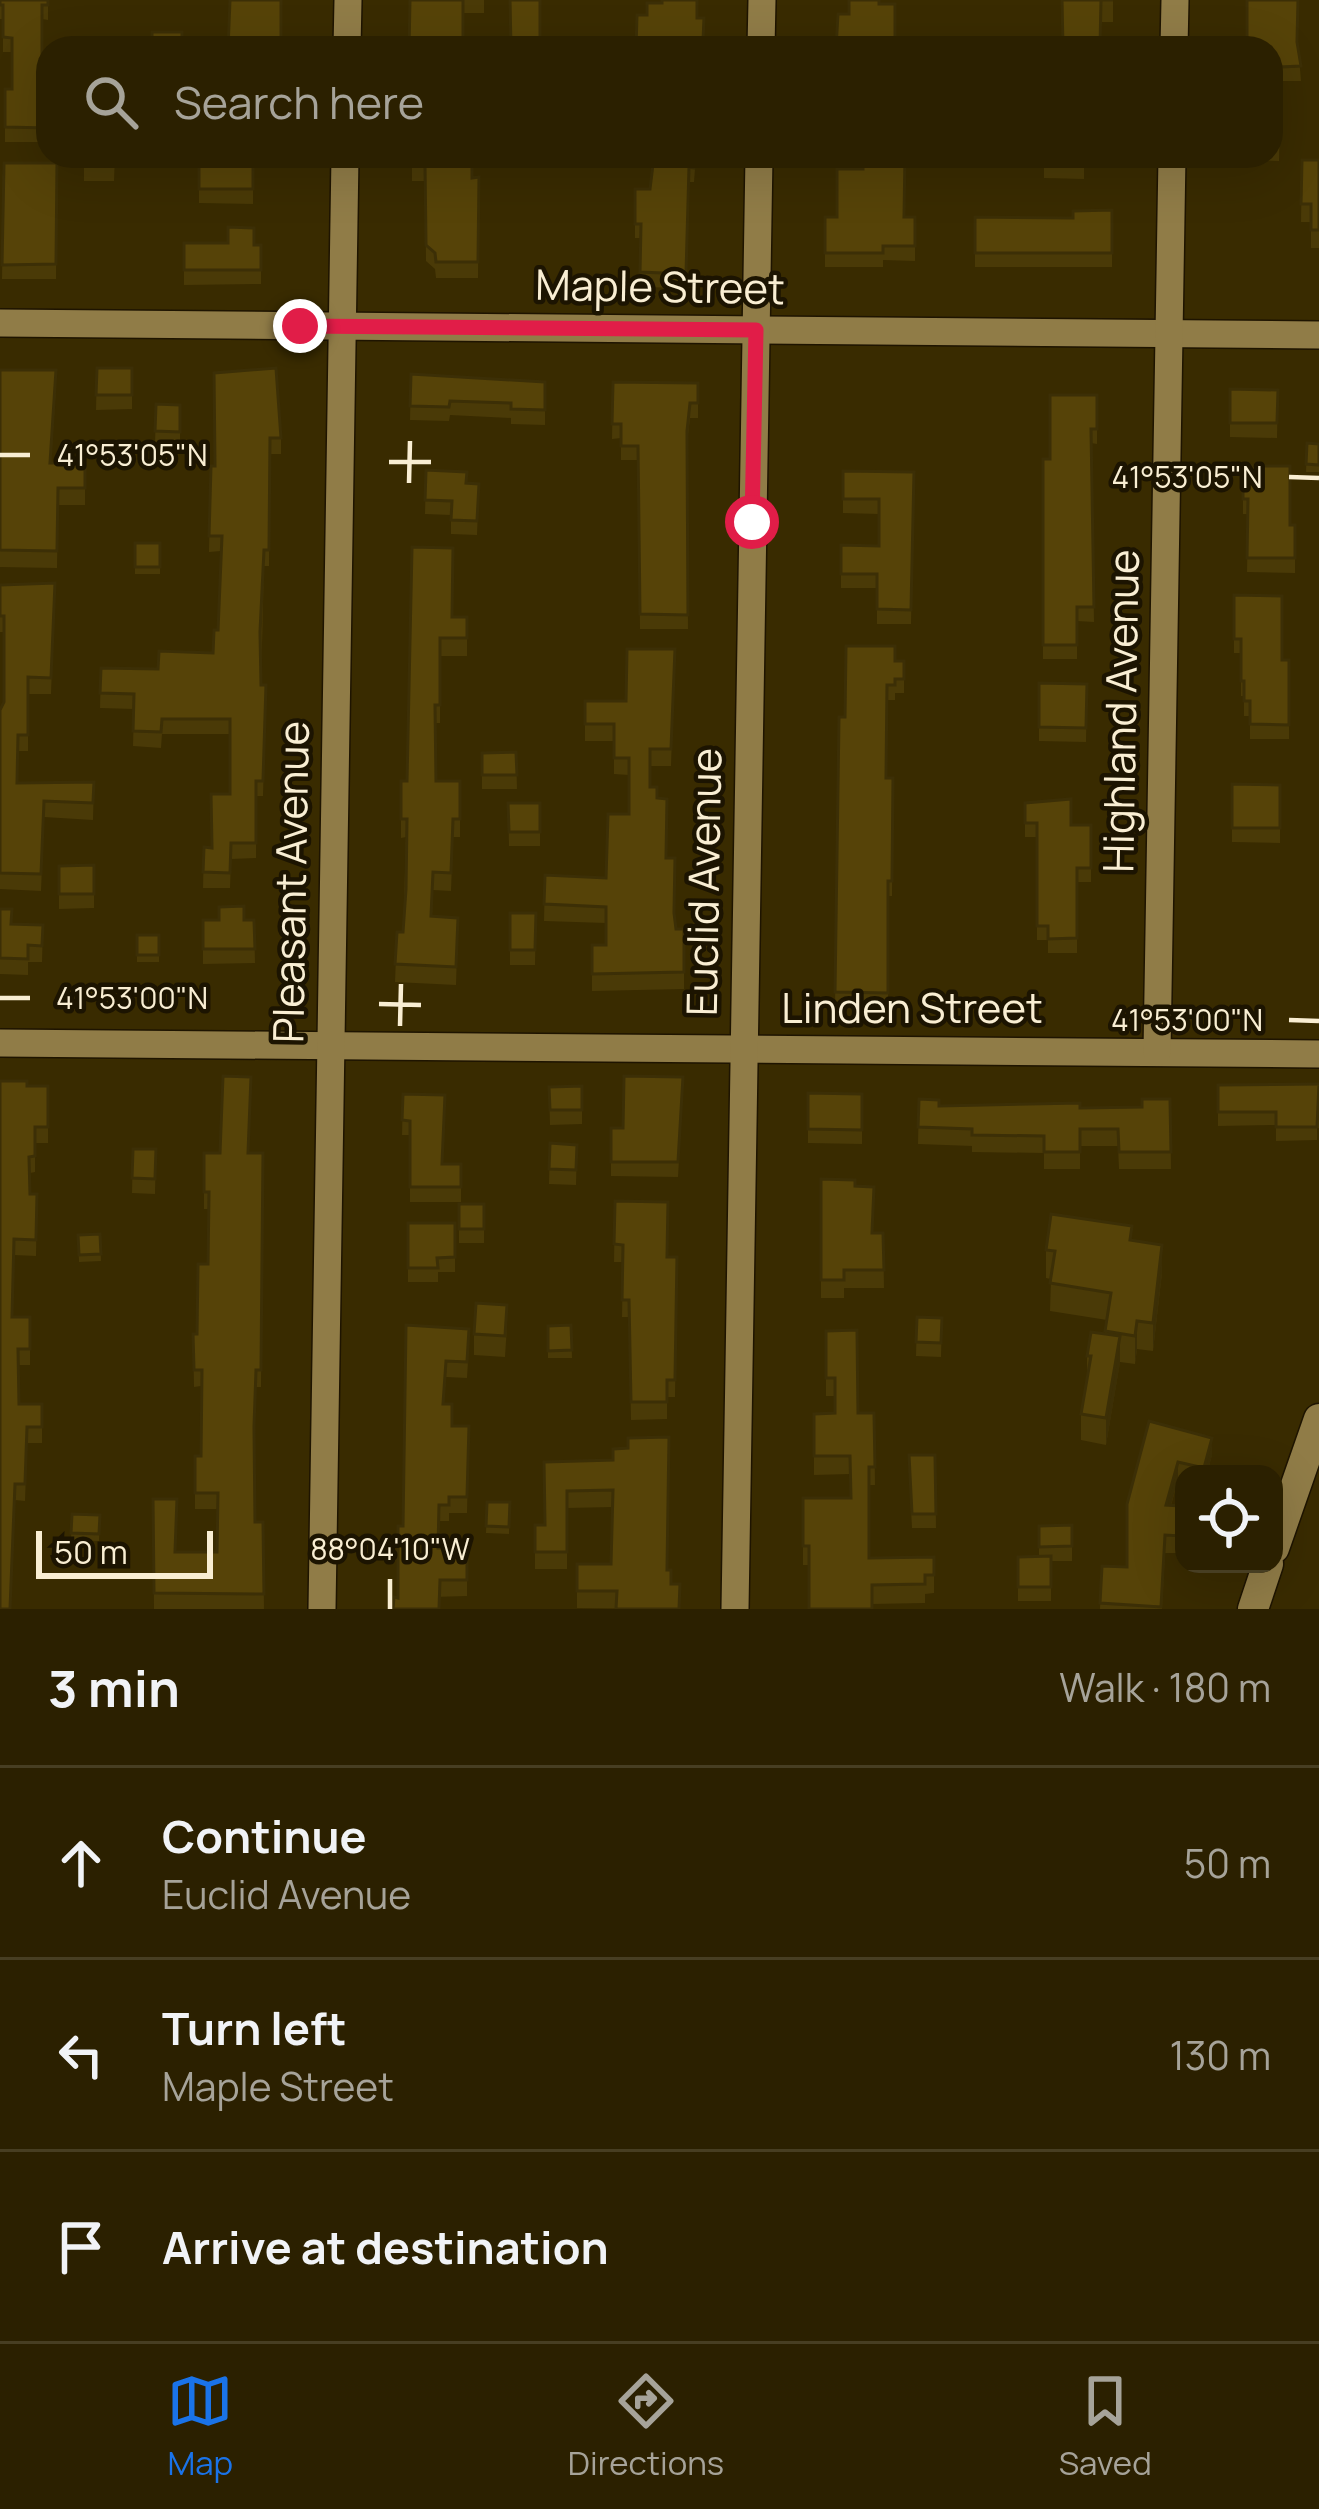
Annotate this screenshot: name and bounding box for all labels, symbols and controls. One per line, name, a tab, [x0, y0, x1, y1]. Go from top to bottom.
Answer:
search box	[36, 36, 1283, 168]
icon: search	[78, 69, 144, 135]
text: Search here	[174, 71, 424, 133]
street label: Maple Street	[535, 255, 785, 317]
route end	[273, 299, 327, 353]
text: 41°53'05"N	[56, 434, 208, 475]
text: 41°53'05"N	[1111, 456, 1263, 497]
route start	[725, 495, 779, 549]
street label: Highland Avenue	[1088, 549, 1152, 873]
street label: Pleasant Avenue	[258, 721, 322, 1043]
street label: Euclid Avenue	[672, 747, 734, 1017]
text: 41°53'00"N	[56, 977, 208, 1018]
street label: Linden Street	[781, 978, 1043, 1036]
text: 41°53'00"N	[1111, 999, 1263, 1040]
map controls	[1175, 1465, 1283, 1573]
button: locate	[1175, 1465, 1283, 1573]
scale bar	[36, 1525, 213, 1578]
text: 88°04'10"W	[310, 1528, 470, 1569]
text: 50 m	[54, 1529, 128, 1574]
text: 3 min	[48, 1653, 180, 1722]
text: Walk · 180 m	[1059, 1660, 1271, 1714]
text: Continue	[162, 1805, 367, 1867]
icon: ahead	[48, 1830, 114, 1896]
text: 50 m	[1184, 1836, 1271, 1890]
text: Euclid Avenue	[162, 1867, 411, 1921]
text: Turn left	[162, 1997, 347, 2059]
icon: left	[48, 2022, 114, 2088]
text: 130 m	[1170, 2028, 1271, 2082]
text: Maple Street	[162, 2059, 394, 2113]
icon: arrive	[48, 2214, 114, 2280]
text: Arrive at destination	[162, 2216, 609, 2278]
tab: Map	[167, 2368, 233, 2485]
tab: Directions	[568, 2368, 724, 2485]
tab: Saved	[1059, 2368, 1152, 2485]

